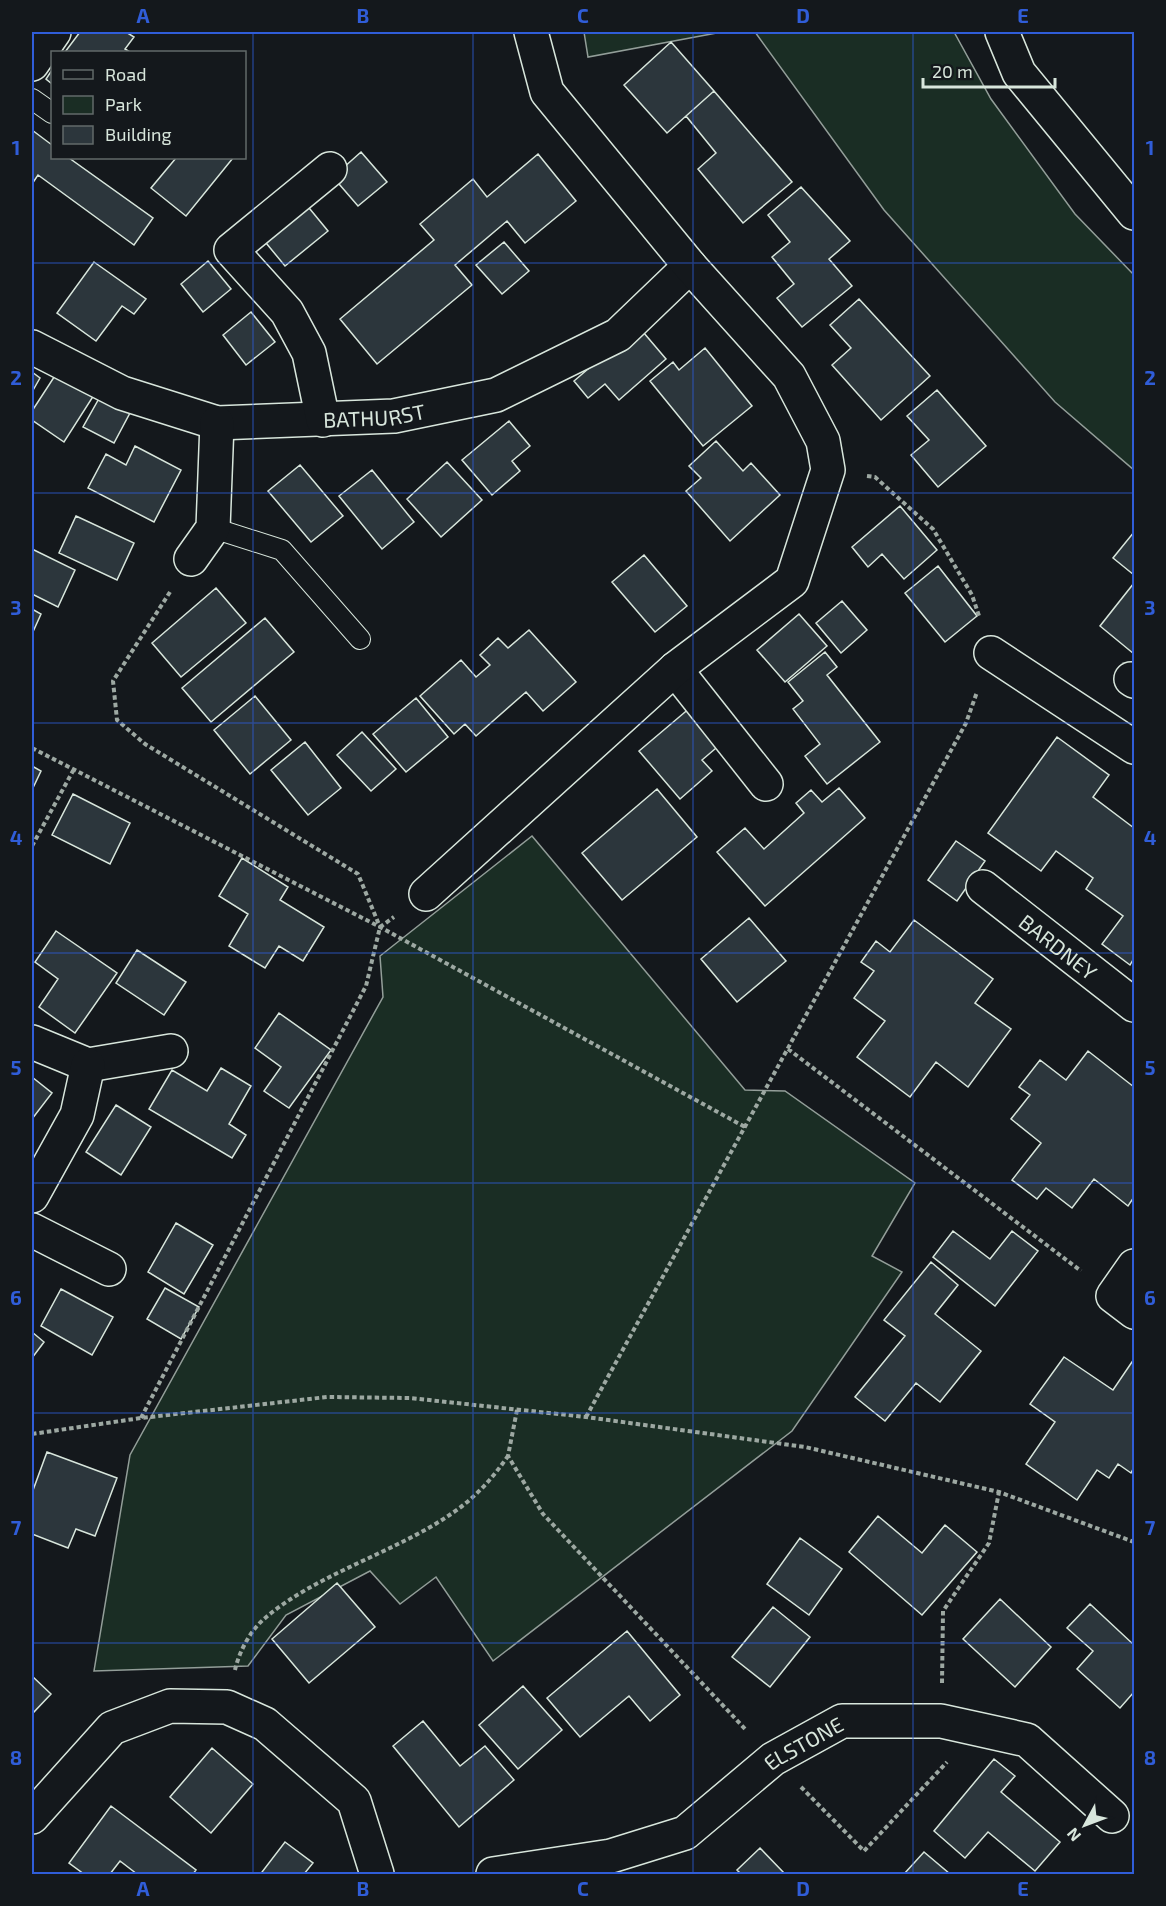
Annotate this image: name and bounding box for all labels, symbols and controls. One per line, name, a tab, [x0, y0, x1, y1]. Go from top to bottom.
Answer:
text: A	[136, 3, 150, 27]
text: B	[357, 3, 369, 27]
text: C	[577, 3, 589, 27]
text: D	[796, 3, 810, 27]
text: E	[1017, 3, 1029, 27]
legend	[51, 51, 246, 159]
scale bar	[923, 51, 1055, 89]
text: 20 m	[932, 60, 973, 82]
text: Road	[105, 63, 146, 85]
text: Park	[105, 93, 142, 115]
text: Building	[105, 123, 172, 145]
text: 1	[12, 135, 20, 159]
text: 1	[1146, 135, 1154, 159]
text: 2	[10, 365, 22, 389]
text: 2	[1144, 365, 1156, 389]
street label: BATHURST	[323, 397, 427, 431]
text: 3	[10, 595, 22, 619]
text: 3	[1144, 595, 1156, 619]
text: 4	[10, 825, 23, 849]
text: 4	[1144, 825, 1157, 849]
street label: BARDNEY	[1015, 908, 1102, 984]
text: 5	[10, 1055, 22, 1079]
text: 5	[1144, 1055, 1156, 1079]
text: 6	[10, 1285, 22, 1309]
text: 6	[1144, 1285, 1156, 1309]
text: 7	[11, 1515, 22, 1539]
text: 7	[1145, 1515, 1156, 1539]
street label: ELSTONE	[758, 1711, 847, 1775]
text: 8	[10, 1745, 22, 1769]
text: 8	[1144, 1745, 1156, 1769]
north arrow	[1055, 1795, 1115, 1855]
text: N	[1062, 1825, 1084, 1846]
text: A	[136, 1876, 150, 1900]
text: B	[357, 1876, 369, 1900]
text: C	[577, 1876, 589, 1900]
text: D	[796, 1876, 810, 1900]
text: E	[1017, 1876, 1029, 1900]

